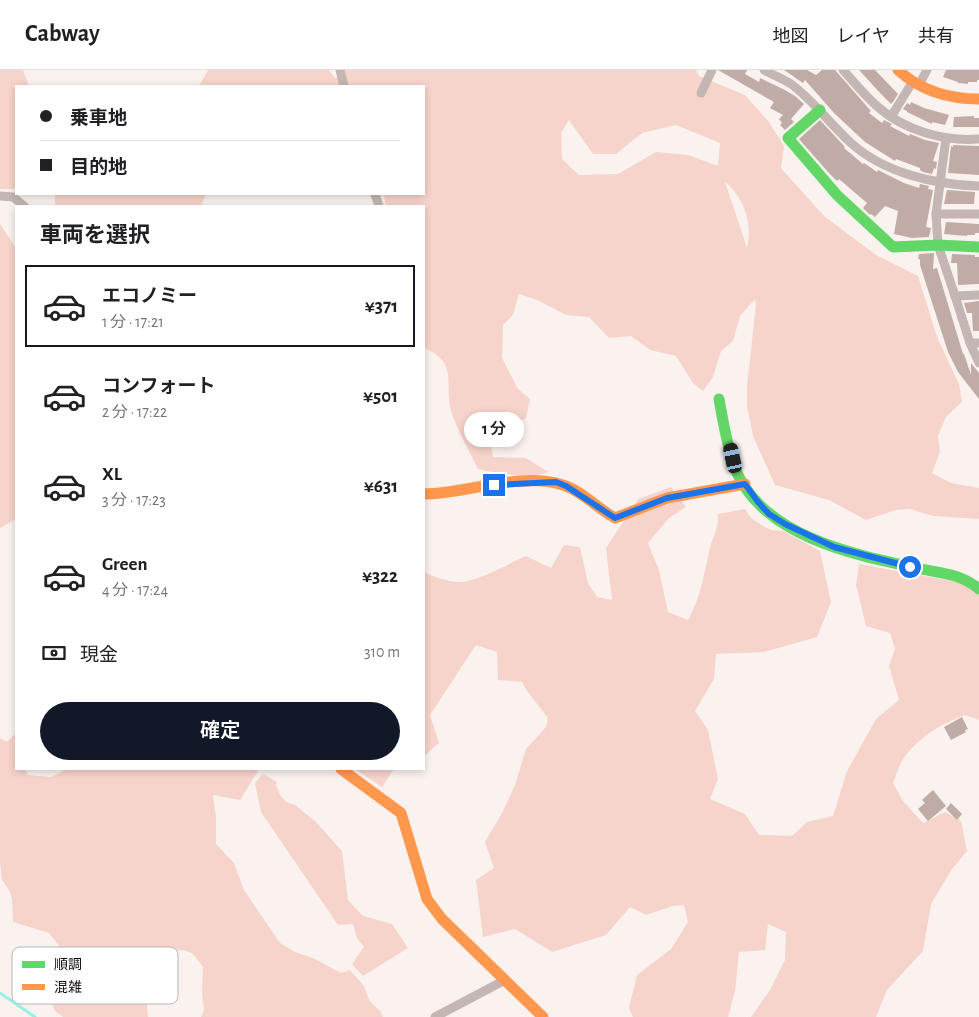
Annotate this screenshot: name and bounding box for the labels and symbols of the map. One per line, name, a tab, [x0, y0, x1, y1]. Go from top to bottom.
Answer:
callout: 1 分	[464, 412, 524, 448]
car	[722, 442, 743, 474]
route end	[483, 474, 505, 496]
route start	[899, 556, 921, 578]
legend	[12, 947, 178, 1004]
text: 順調	[54, 958, 82, 972]
text: 混雑	[54, 979, 82, 995]

